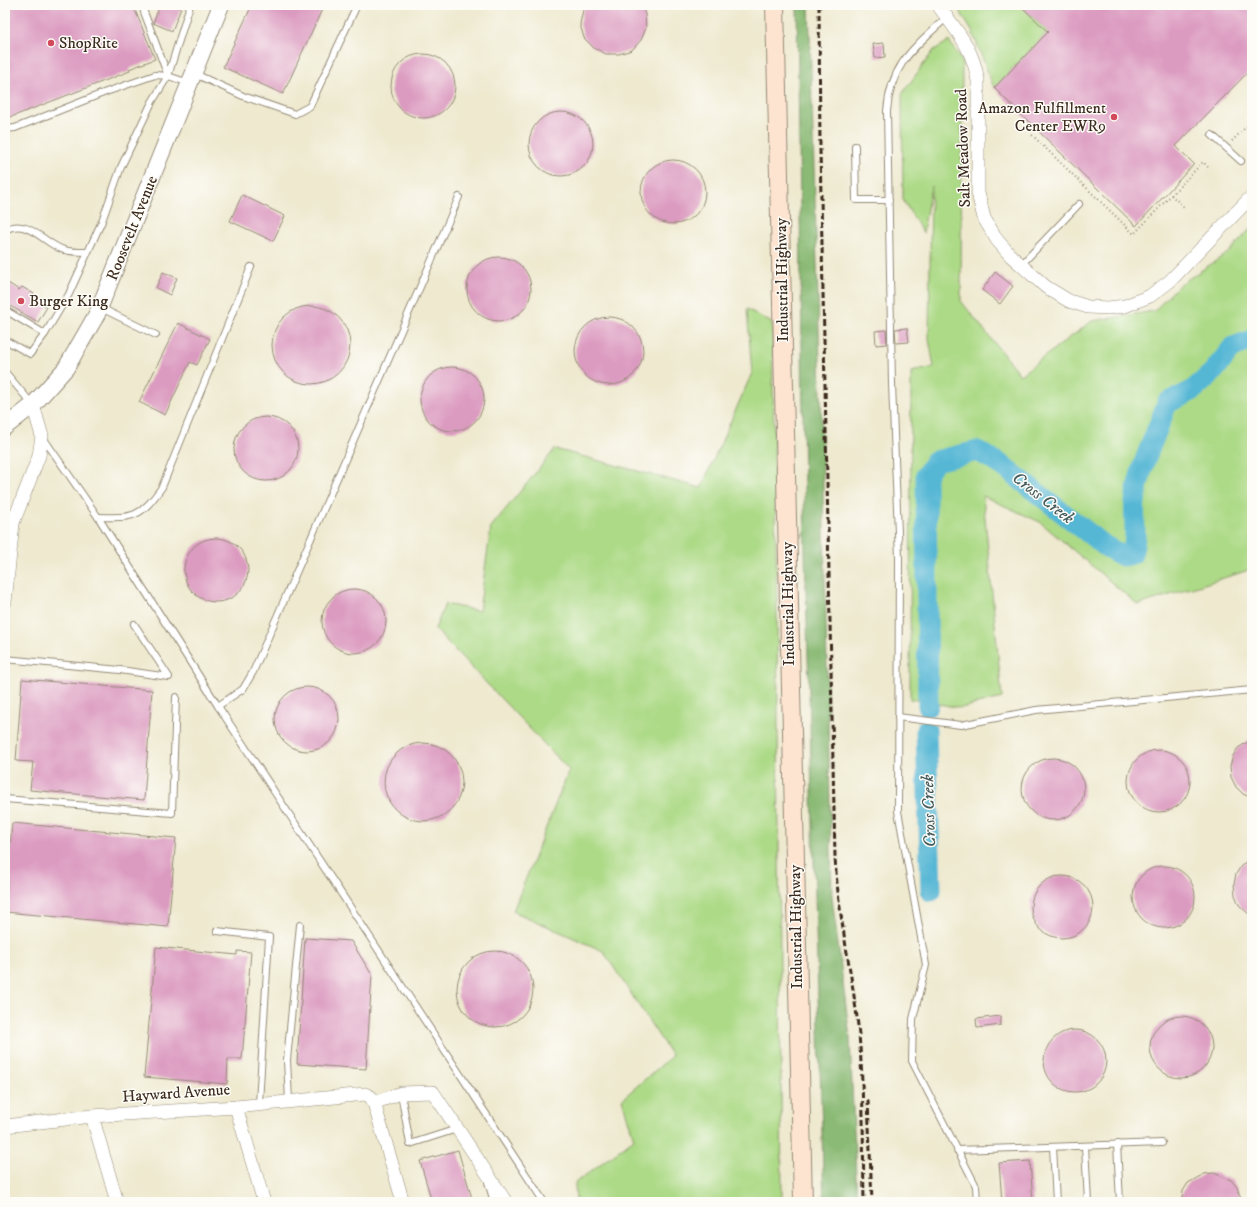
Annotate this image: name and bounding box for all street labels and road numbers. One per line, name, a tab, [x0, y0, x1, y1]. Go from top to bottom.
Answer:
street label: Salt Meadow Road	[951, 88, 975, 208]
street label: Roosevelt Avenue	[102, 172, 162, 283]
street label: Industrial Highway	[771, 217, 793, 342]
street label: Industrial Highway	[777, 541, 799, 666]
street label: Industrial Highway	[785, 864, 807, 989]
street label: Hayward Avenue	[121, 1079, 231, 1107]

